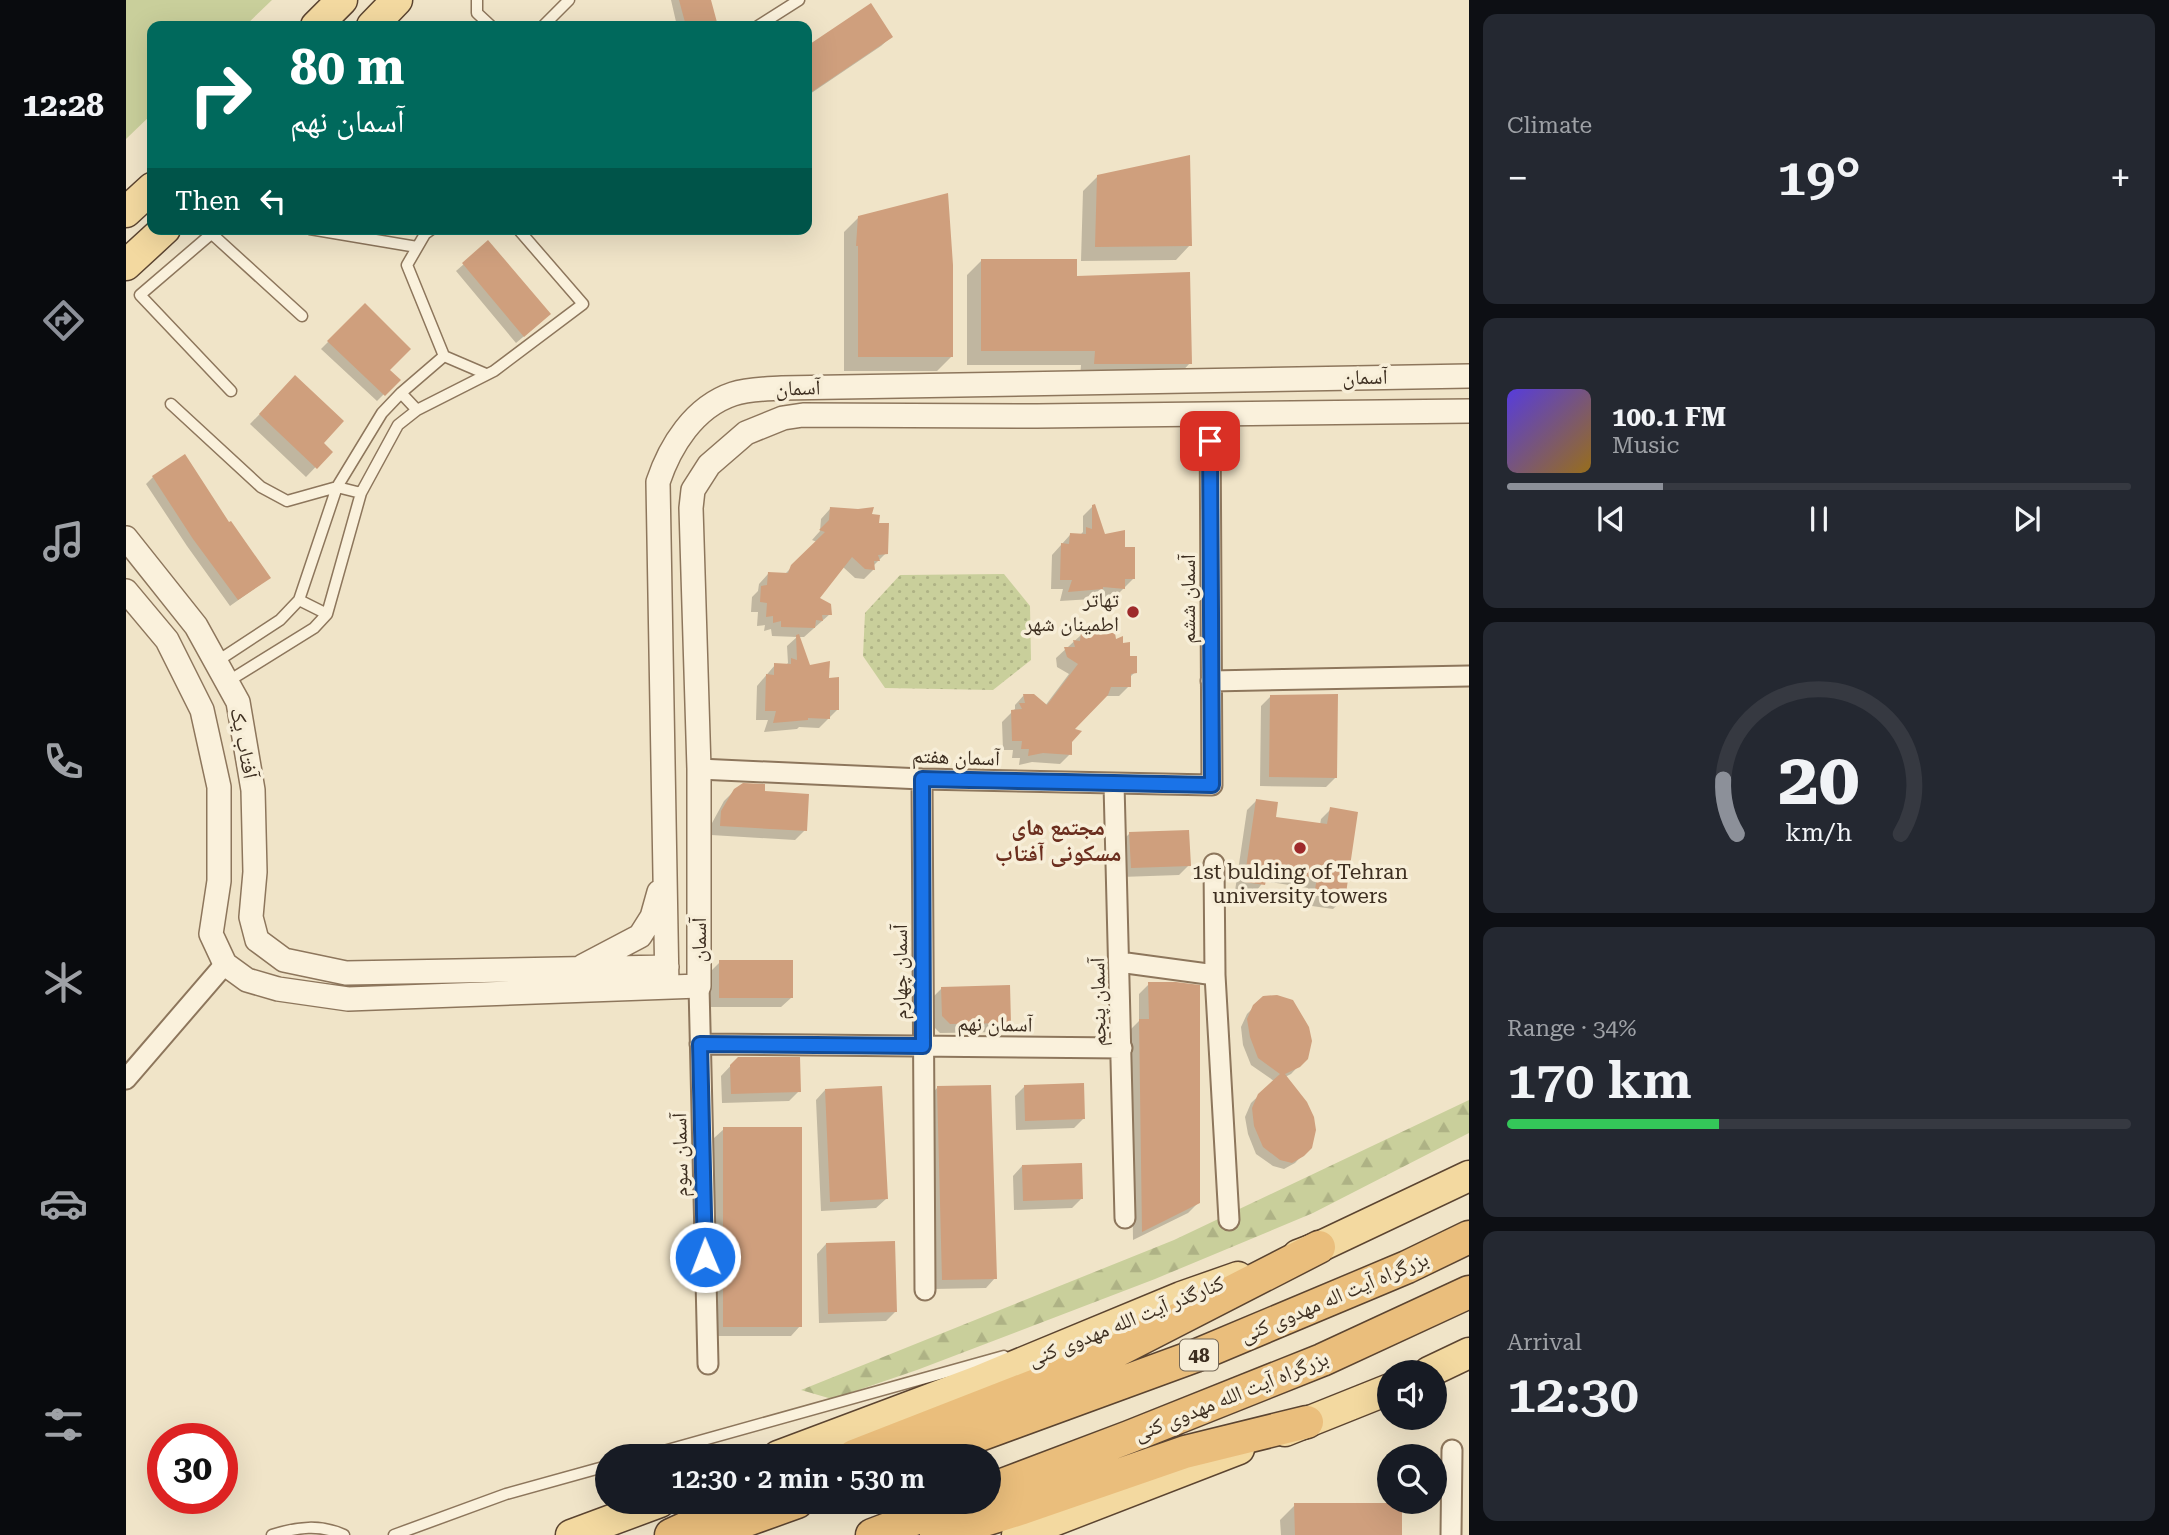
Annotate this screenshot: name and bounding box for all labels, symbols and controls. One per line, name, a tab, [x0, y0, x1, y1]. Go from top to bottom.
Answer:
text: 80 m	[290, 39, 405, 96]
icon: right	[175, 49, 266, 140]
text: 12:28	[22, 86, 104, 124]
text: آسمان نهم	[290, 102, 405, 140]
text: Climate	[1507, 112, 1592, 139]
text: 19°	[1777, 147, 1861, 208]
text: −	[1507, 156, 1528, 200]
text: +	[2110, 156, 2131, 200]
icon: left	[254, 182, 292, 220]
text: Then	[175, 186, 240, 216]
icon: directions	[39, 296, 88, 345]
street label: آسمان	[1342, 365, 1388, 389]
street label: آسمان	[775, 375, 822, 401]
text: 100.1 FM	[1612, 402, 1726, 432]
pin	[1180, 411, 1240, 471]
icon: arrive	[1191, 422, 1229, 460]
text: Music	[1612, 432, 1679, 459]
icon: previous	[1592, 500, 1630, 538]
icon: pause	[1800, 500, 1838, 538]
icon: next	[2008, 500, 2046, 538]
icon: music	[39, 517, 88, 566]
street label: آسمان ششم	[1176, 554, 1202, 644]
place label: تهاتر اطمینان شهر	[1024, 588, 1119, 636]
marker: تهاتر اطمینان شهر	[1125, 604, 1141, 620]
street label: آفتاب یک	[225, 706, 263, 781]
icon: phone	[39, 737, 88, 786]
text: 20	[1778, 737, 1860, 822]
street label: آسمان هفتم	[912, 743, 1001, 773]
district label: مجتمع های مسکونی آفتاب	[995, 814, 1121, 867]
text: km/h	[1786, 817, 1852, 846]
marker: 1st bulding of Tehran university towers	[1292, 840, 1308, 856]
place label: 1st bulding of Tehran university towers	[1192, 860, 1408, 908]
street label: آسمان	[687, 917, 711, 963]
street label: آسمان چهارم	[888, 924, 914, 1020]
street label: آسمان پنجم	[1085, 957, 1113, 1047]
icon: climate	[39, 958, 88, 1007]
street label: آسمان نهم	[957, 1011, 1034, 1039]
text: Range · 34%	[1507, 1015, 1636, 1042]
text: 170 km	[1507, 1050, 1692, 1111]
street label: آسمان سوم	[667, 1112, 695, 1197]
icon: car	[39, 1179, 88, 1228]
position arrow	[668, 1220, 742, 1294]
street label: بزرگراه آیت اله مهدوی کنی	[1236, 1246, 1432, 1348]
street label: کنارگذر آیت الله مهدوی کنی	[1024, 1271, 1228, 1372]
text: Arrival	[1507, 1329, 1582, 1356]
road number: 48	[1180, 1340, 1218, 1371]
street label: بزرگراه آیت الله مهدوی کنی	[1130, 1346, 1332, 1447]
map controls	[1377, 1360, 1447, 1514]
button: sound	[1377, 1360, 1447, 1430]
text: 12:30	[1507, 1364, 1639, 1425]
icon: filters	[39, 1400, 88, 1449]
speed limit sign: 30	[147, 1423, 238, 1514]
button: search	[1377, 1444, 1447, 1514]
text: 12:30 · 2 min · 530 m	[671, 1464, 925, 1494]

